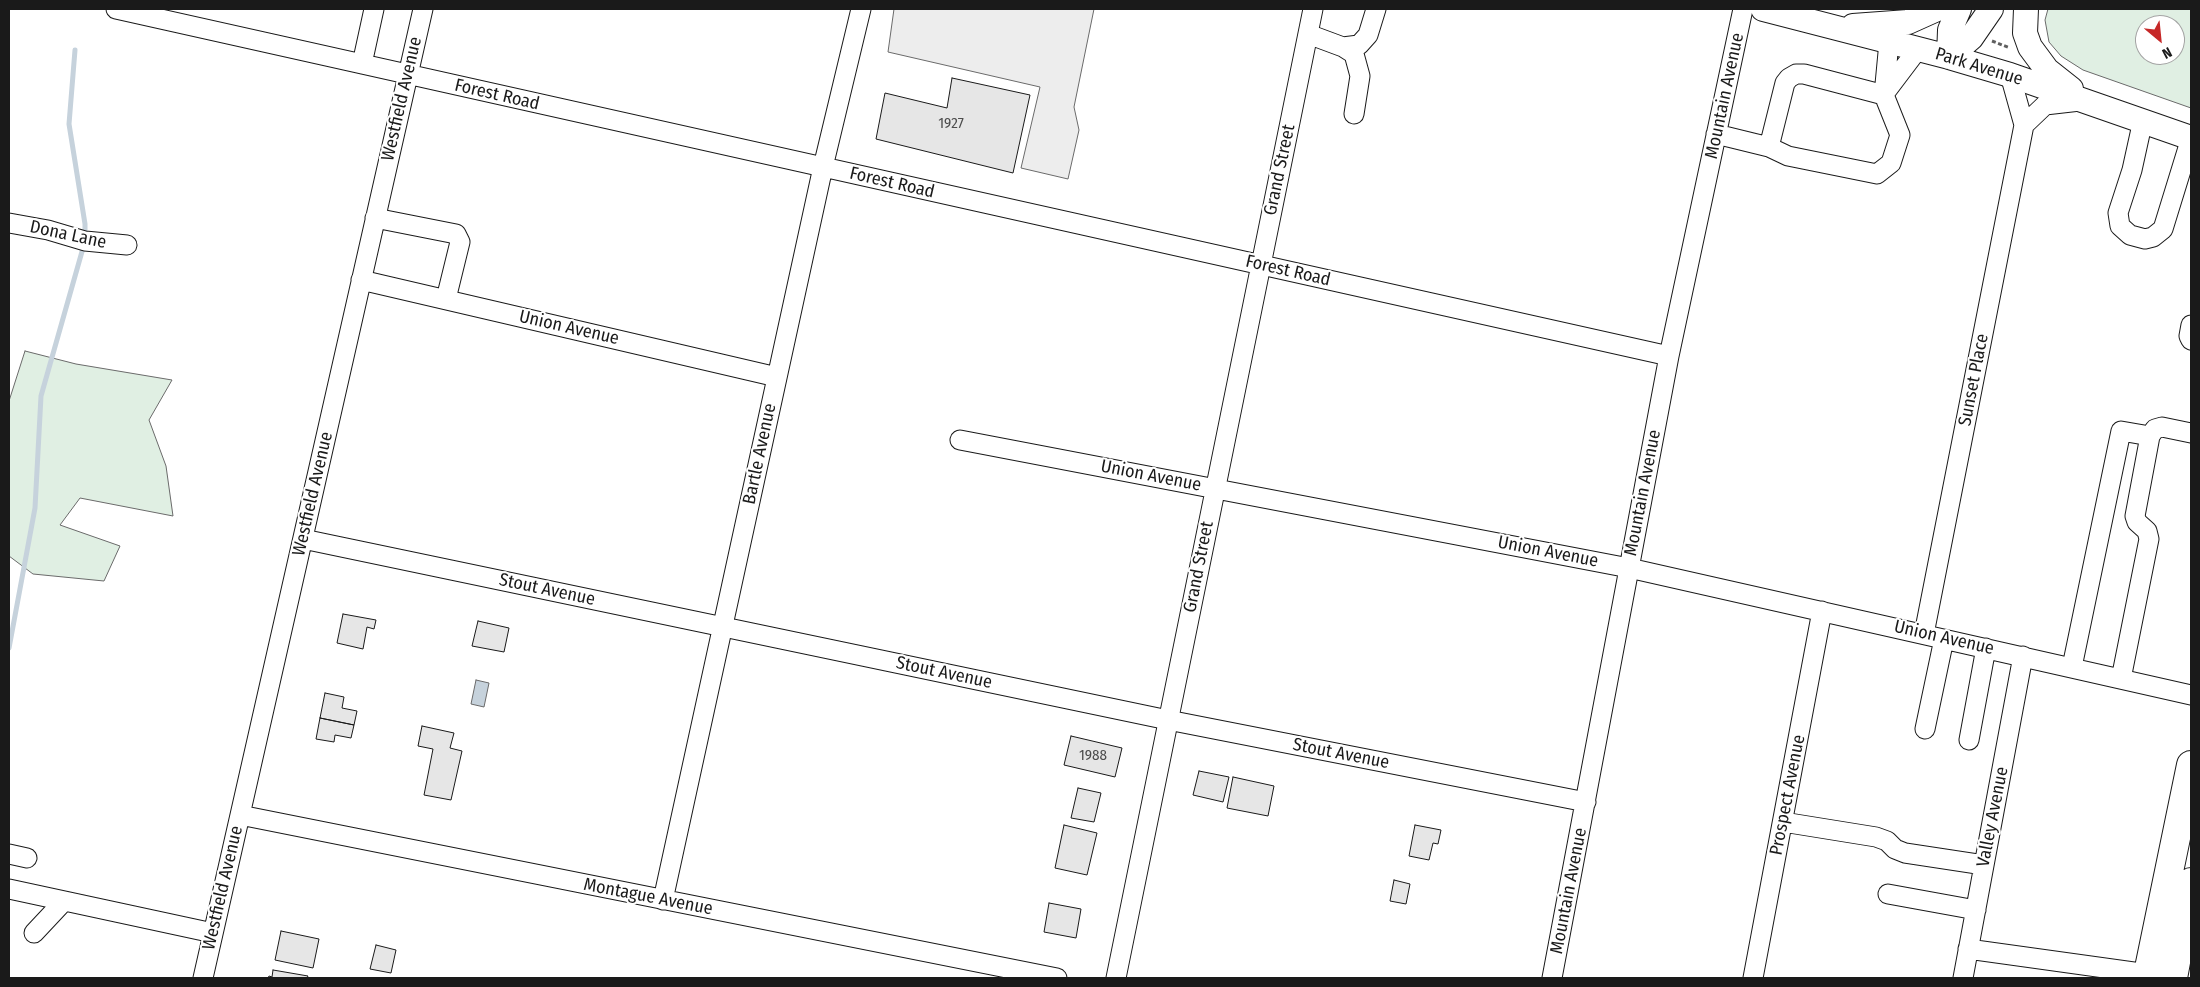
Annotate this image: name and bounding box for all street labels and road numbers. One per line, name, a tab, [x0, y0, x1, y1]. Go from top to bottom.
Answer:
street label: Mountain Avenue	[1701, 31, 1749, 161]
street label: Westfield Avenue	[377, 35, 427, 163]
street label: Park Avenue	[1933, 43, 2025, 91]
street label: Forest Road	[452, 75, 542, 115]
street label: Grand Street	[1260, 123, 1300, 217]
street label: Forest Road	[847, 163, 937, 203]
street label: Dona Lane	[28, 216, 108, 254]
street label: Forest Road	[1243, 251, 1333, 291]
street label: Union Avenue	[517, 306, 621, 350]
street label: Sunset Place	[1954, 332, 1994, 428]
street label: Bartle Avenue	[739, 402, 781, 506]
street label: Mountain Avenue	[1620, 428, 1666, 558]
street label: Westfield Avenue	[288, 430, 338, 558]
street label: Union Avenue	[1099, 456, 1203, 496]
street label: Grand Street	[1180, 520, 1218, 614]
street label: Union Avenue	[1496, 532, 1600, 572]
street label: Stout Avenue	[497, 569, 597, 611]
street label: Union Avenue	[1892, 616, 1996, 660]
street label: Stout Avenue	[894, 652, 994, 694]
street label: Prospect Avenue	[1766, 733, 1810, 857]
street label: Stout Avenue	[1291, 734, 1391, 774]
street label: Valley Avenue	[1973, 765, 2013, 869]
street label: Westfield Avenue	[198, 824, 248, 952]
street label: Mountain Avenue	[1546, 826, 1592, 956]
street label: Montague Avenue	[582, 874, 714, 920]

